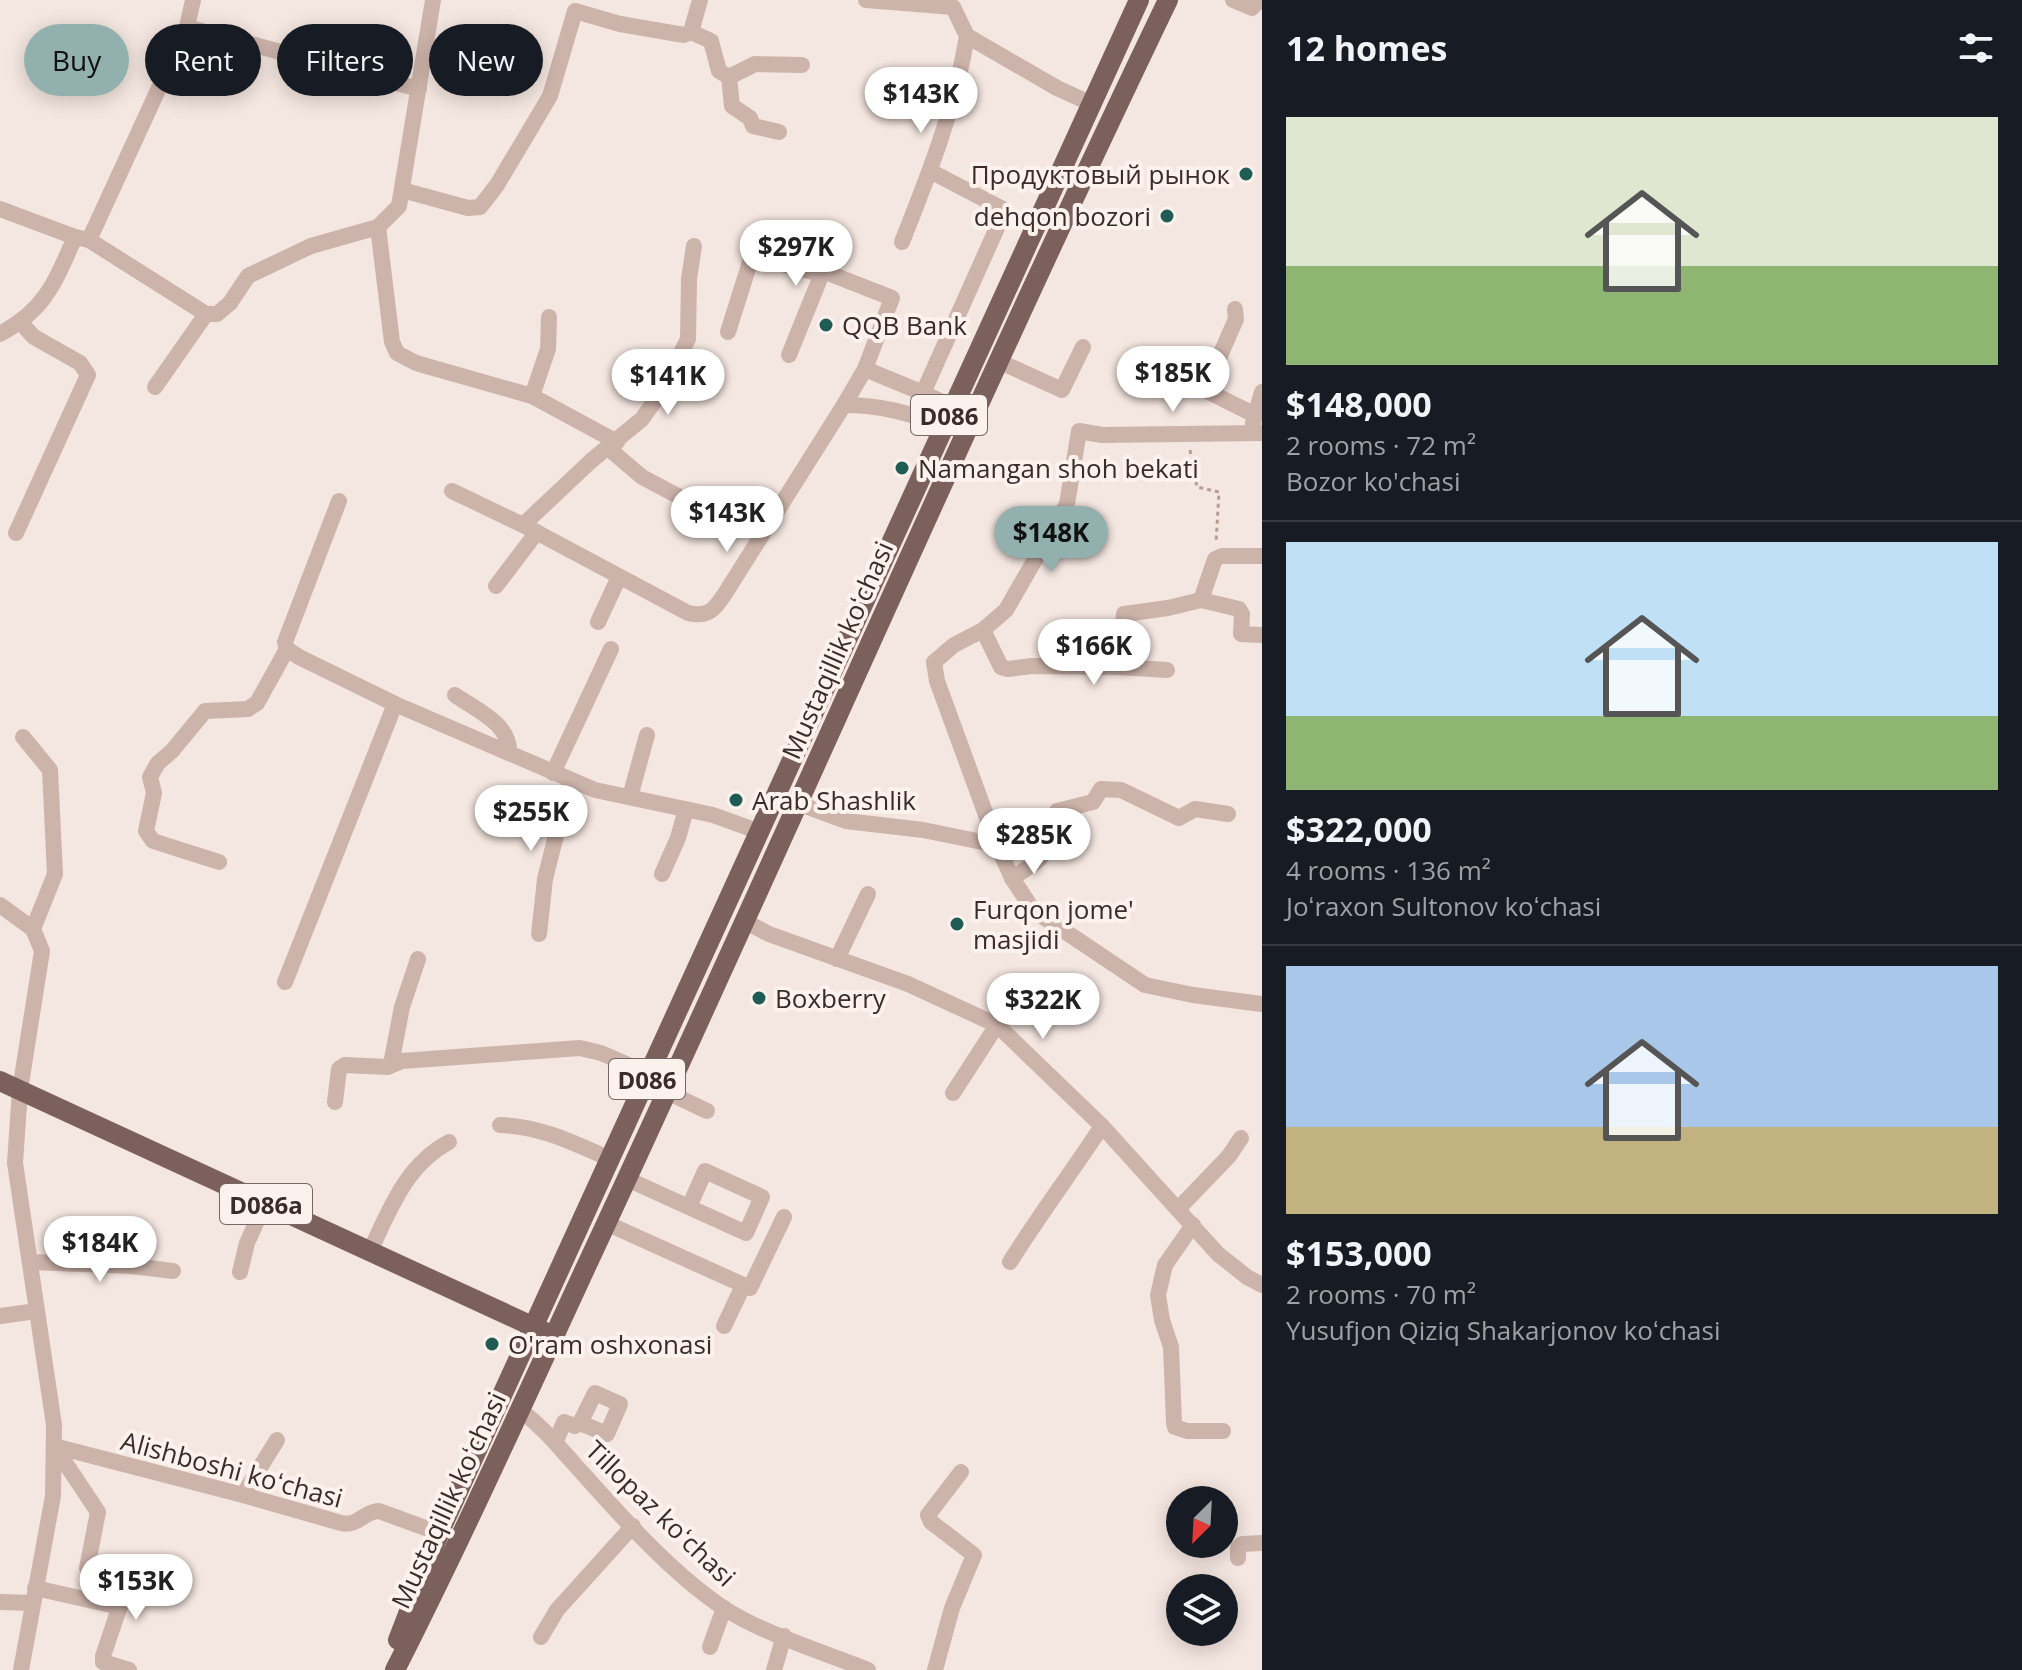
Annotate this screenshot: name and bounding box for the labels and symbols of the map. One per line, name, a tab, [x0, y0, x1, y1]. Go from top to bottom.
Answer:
pin: $143K	[865, 67, 977, 135]
place label: Продуктовый рынок	[971, 156, 1231, 192]
marker: Продуктовый рынок	[1237, 165, 1255, 183]
place label: dehqon bozori	[974, 198, 1151, 234]
marker: dehqon bozori	[1158, 207, 1176, 225]
pin: $297K	[740, 220, 852, 288]
place label: QQB Bank	[842, 307, 967, 343]
marker: QQB Bank	[817, 316, 835, 334]
pin: $185K	[1117, 346, 1229, 414]
pin: $141K	[612, 349, 724, 417]
road number: D086	[911, 395, 987, 435]
place label: Namangan shoh bekati	[918, 450, 1199, 486]
marker: Namangan shoh bekati	[893, 459, 911, 477]
pin: $143K	[671, 486, 783, 554]
pin: $148K	[995, 506, 1107, 574]
street label: Mustaqillik koʻchasi	[773, 535, 901, 765]
pin: $166K	[1038, 619, 1150, 687]
place label: Arab Shashlik	[752, 782, 916, 818]
pin: $255K	[475, 785, 587, 853]
marker: Arab Shashlik	[727, 791, 745, 809]
pin: $285K	[978, 808, 1090, 876]
place label: Furqon jome' masjidi	[973, 891, 1134, 957]
marker: Furqon jome' masjidi	[948, 915, 966, 933]
pin: $322K	[987, 973, 1099, 1041]
place label: Boxberry	[775, 980, 887, 1016]
marker: Boxberry	[750, 989, 768, 1007]
road number: D086	[609, 1059, 685, 1099]
road number: D086a	[220, 1184, 312, 1224]
pin: $184K	[44, 1216, 156, 1284]
place label: O'ram oshxonasi	[508, 1326, 712, 1362]
marker: O'ram oshxonasi	[483, 1335, 501, 1353]
street label: Mustaqillik koʻchasi	[382, 1386, 514, 1614]
street label: Alishboshi koʻchasi	[117, 1422, 347, 1516]
street label: Tillopaz koʻchasi	[578, 1432, 744, 1594]
north arrow	[1166, 1486, 1238, 1558]
pin: $153K	[80, 1554, 192, 1622]

